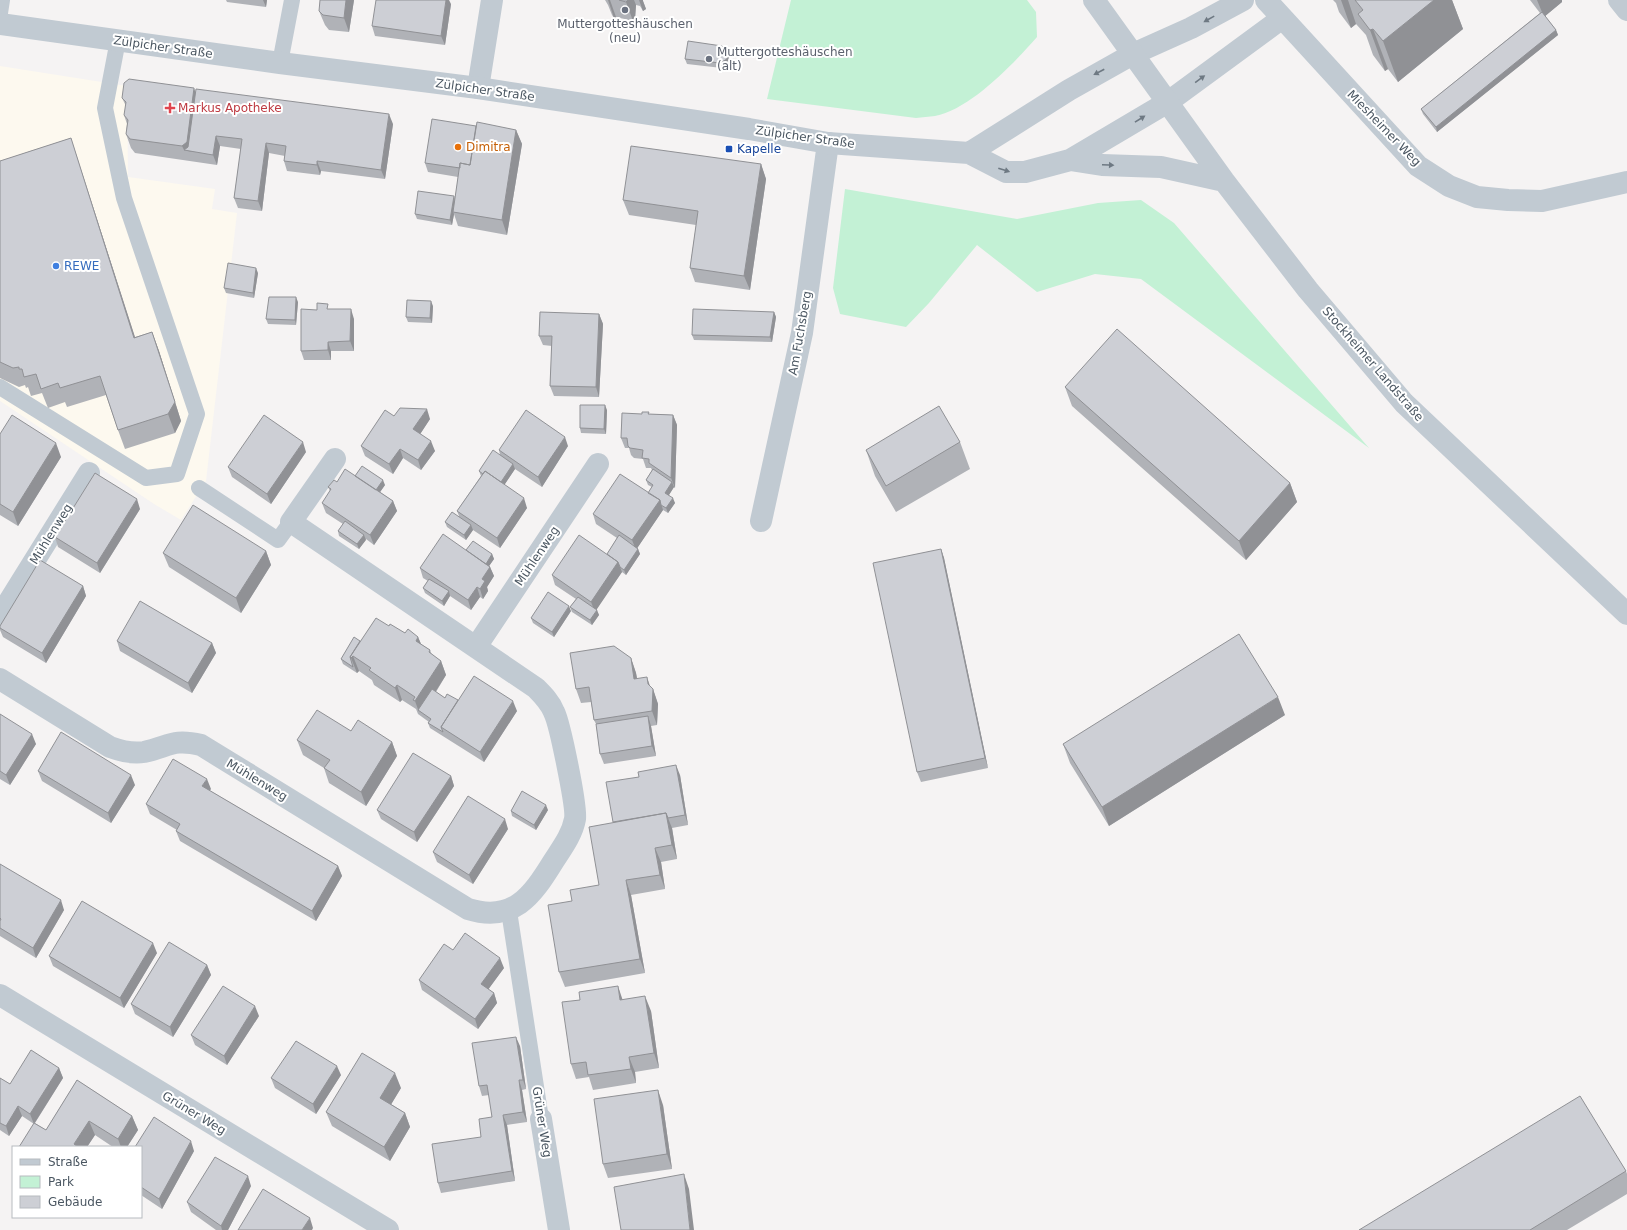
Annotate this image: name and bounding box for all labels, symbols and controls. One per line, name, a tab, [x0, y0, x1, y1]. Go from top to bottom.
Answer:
marker: Muttergotteshäuschen (neu)	[620, 5, 630, 15]
one-way arrow	[1203, 15, 1215, 22]
place label: Muttergotteshäuschen (neu)	[557, 17, 693, 45]
street label: Zülpicher Straße	[113, 33, 213, 61]
place label: Muttergotteshäuschen (alt)	[717, 45, 853, 73]
marker: Muttergotteshäuschen (alt)	[704, 54, 714, 64]
one-way arrow	[1093, 69, 1105, 76]
one-way arrow	[1195, 75, 1205, 83]
street label: Zülpicher Straße	[435, 76, 535, 104]
street label: Miesheimer Weg	[1344, 87, 1424, 169]
place label: Markus Apotheke	[178, 101, 282, 115]
marker: Markus Apotheke	[165, 103, 175, 113]
one-way arrow	[1134, 116, 1146, 123]
street label: Zülpicher Straße	[755, 123, 855, 151]
place label: Dimitra	[466, 140, 511, 154]
marker: Dimitra	[453, 142, 463, 152]
place label: Kapelle	[737, 142, 781, 156]
marker: Kapelle	[724, 144, 734, 154]
one-way arrow	[1102, 161, 1114, 168]
one-way arrow	[998, 167, 1010, 173]
place label: REWE	[64, 259, 99, 273]
marker: REWE	[51, 261, 61, 271]
street label: Am Fuchsberg	[786, 290, 814, 376]
street label: Stockheimer Landstraße	[1320, 304, 1426, 424]
street label: Mühlenweg	[27, 501, 75, 567]
street label: Mühlenweg	[512, 524, 562, 588]
street label: Mühlenweg	[224, 756, 290, 804]
street label: Grüner Weg	[529, 1085, 555, 1159]
street label: Grüner Weg	[160, 1089, 228, 1137]
legend	[12, 1146, 142, 1218]
text: Straße	[48, 1155, 88, 1169]
text: Park	[48, 1175, 74, 1189]
text: Gebäude	[48, 1195, 102, 1209]

